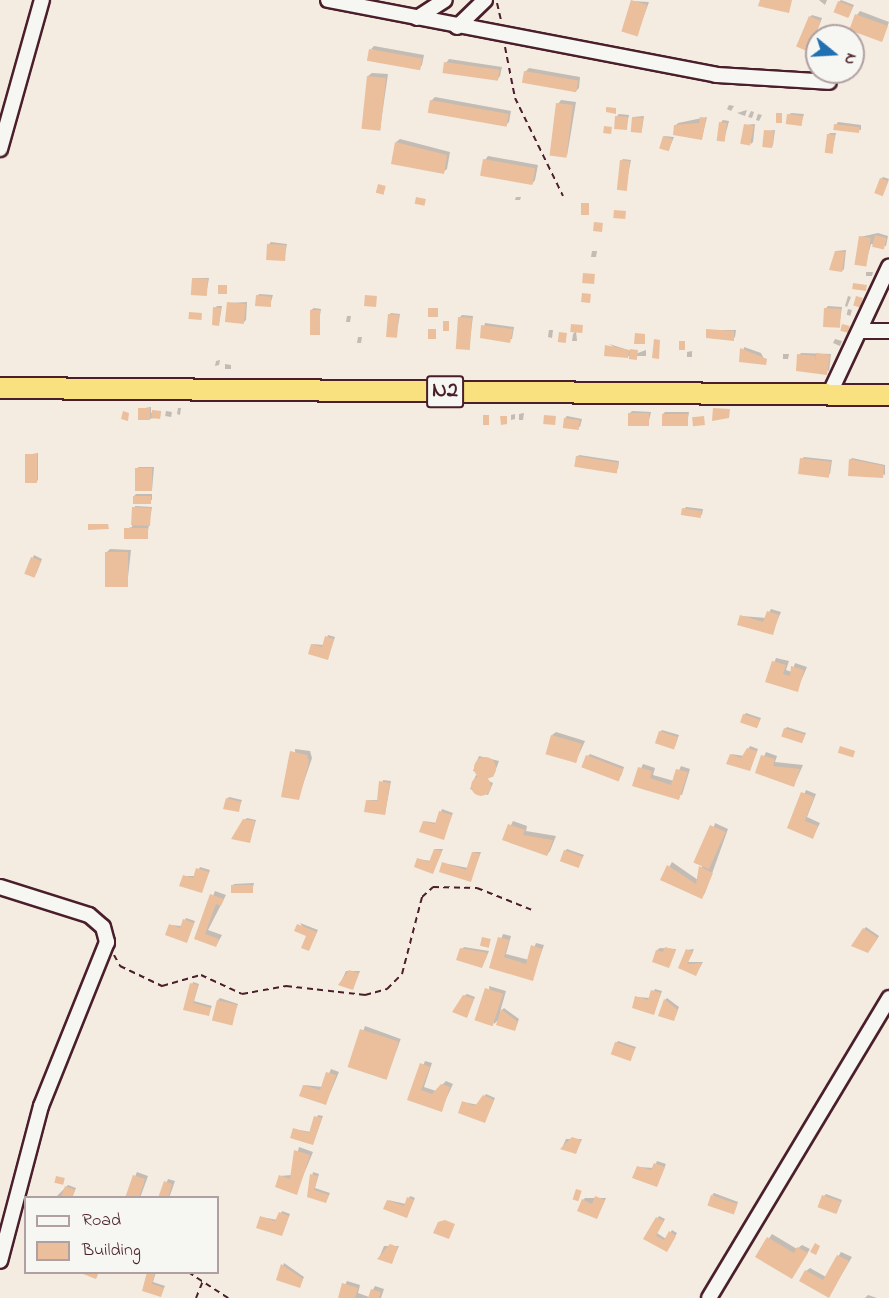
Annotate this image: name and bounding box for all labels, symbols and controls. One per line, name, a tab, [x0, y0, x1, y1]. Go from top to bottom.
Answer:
north arrow	[805, 24, 865, 84]
text: N	[837, 50, 863, 68]
road number: N2	[426, 373, 464, 411]
legend	[24, 1196, 219, 1274]
text: Road	[82, 1208, 121, 1234]
text: Building	[82, 1238, 141, 1264]

